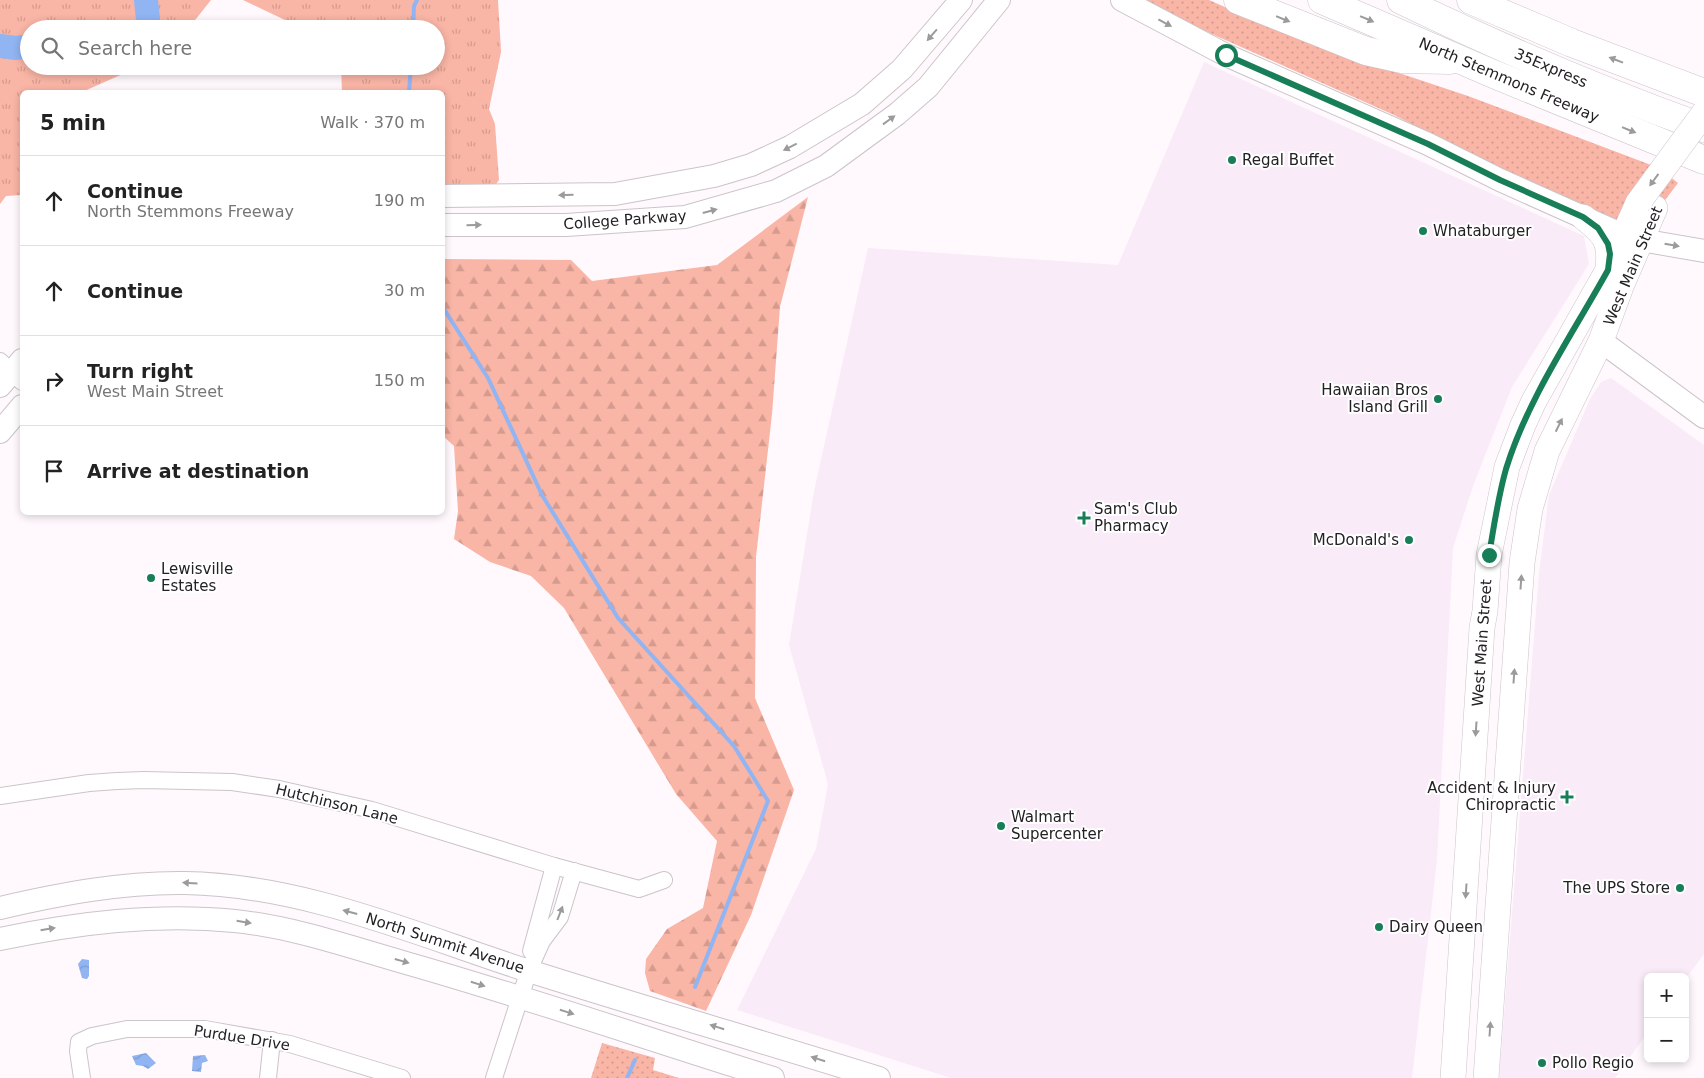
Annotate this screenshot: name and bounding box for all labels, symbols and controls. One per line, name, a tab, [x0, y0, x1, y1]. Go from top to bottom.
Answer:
one-way arrow	[1276, 15, 1290, 23]
one-way arrow	[1360, 16, 1374, 24]
one-way arrow	[1158, 19, 1173, 27]
search box	[20, 20, 445, 75]
one-way arrow	[926, 29, 938, 41]
icon: search	[38, 34, 66, 62]
street label: North Stemmons Freeway	[1416, 34, 1602, 126]
text: Search here	[78, 37, 192, 59]
route start	[1215, 44, 1238, 67]
street label: 35Express	[1512, 45, 1590, 92]
one-way arrow	[1608, 56, 1623, 64]
text: 5 min	[40, 111, 106, 135]
text: Walk · 370 m	[320, 113, 425, 132]
one-way arrow	[882, 115, 895, 126]
one-way arrow	[1622, 126, 1636, 134]
one-way arrow	[782, 143, 797, 151]
place label: Regal Buffet	[1242, 151, 1334, 169]
marker: Regal Buffet	[1226, 154, 1238, 166]
one-way arrow	[1649, 173, 1659, 187]
text: Continue	[87, 180, 183, 202]
icon: ahead	[40, 187, 68, 215]
text: 190 m	[374, 191, 425, 210]
one-way arrow	[558, 191, 574, 199]
text: North Stemmons Freeway	[87, 202, 294, 221]
street label: West Main Street	[1600, 204, 1666, 328]
one-way arrow	[702, 206, 717, 214]
street label: College Parkway	[563, 207, 687, 233]
one-way arrow	[466, 221, 482, 229]
place label: Whataburger	[1433, 222, 1532, 240]
marker: Whataburger	[1417, 225, 1429, 237]
one-way arrow	[1665, 242, 1681, 250]
icon: ahead	[40, 277, 68, 305]
text: Continue	[87, 280, 183, 302]
text: 30 m	[384, 281, 425, 300]
text: Turn right	[87, 360, 193, 382]
icon: right	[40, 367, 68, 395]
text: 150 m	[374, 371, 425, 390]
place label: Hawaiian Bros Island Grill	[1321, 381, 1428, 416]
text: West Main Street	[87, 382, 223, 401]
marker: Hawaiian Bros Island Grill	[1432, 393, 1444, 405]
one-way arrow	[1555, 418, 1563, 433]
icon: arrive	[40, 457, 68, 485]
text: Arrive at destination	[87, 460, 309, 482]
place label: Sam's Club Pharmacy	[1094, 500, 1178, 535]
marker: Sam's Club Pharmacy	[1078, 512, 1090, 524]
place label: McDonald's	[1313, 531, 1399, 549]
marker: McDonald's	[1403, 534, 1415, 546]
route end	[1478, 544, 1501, 567]
place label: Lewisville Estates	[161, 560, 233, 595]
marker: Lewisville Estates	[145, 572, 157, 584]
one-way arrow	[1518, 574, 1526, 590]
street label: West Main Street	[1469, 579, 1495, 707]
one-way arrow	[1511, 668, 1519, 684]
one-way arrow	[1471, 722, 1479, 738]
place label: Accident & Injury Chiropractic	[1427, 779, 1556, 814]
street label: Hutchinson Lane	[274, 780, 400, 828]
marker: Accident & Injury Chiropractic	[1560, 790, 1574, 804]
place label: Walmart Supercenter	[1011, 808, 1104, 843]
marker: Walmart Supercenter	[995, 820, 1007, 832]
one-way arrow	[182, 879, 198, 887]
place label: The UPS Store	[1562, 879, 1670, 897]
marker: The UPS Store	[1674, 882, 1686, 894]
one-way arrow	[1461, 884, 1469, 900]
one-way arrow	[556, 905, 564, 920]
one-way arrow	[342, 907, 357, 915]
street label: North Summit Avenue	[364, 909, 526, 977]
one-way arrow	[237, 918, 253, 926]
place label: Dairy Queen	[1389, 918, 1483, 936]
marker: Dairy Queen	[1373, 921, 1385, 933]
one-way arrow	[40, 925, 56, 933]
one-way arrow	[394, 958, 409, 966]
map controls	[1644, 973, 1689, 1063]
button: +	[1644, 973, 1689, 1018]
one-way arrow	[471, 981, 486, 989]
one-way arrow	[559, 1009, 574, 1016]
button: −	[1644, 1018, 1689, 1063]
one-way arrow	[1486, 1021, 1494, 1037]
street label: Purdue Drive	[193, 1022, 291, 1054]
one-way arrow	[709, 1023, 724, 1031]
one-way arrow	[810, 1054, 825, 1062]
place label: Pollo Regio	[1552, 1054, 1634, 1072]
marker: Pollo Regio	[1536, 1057, 1548, 1069]

